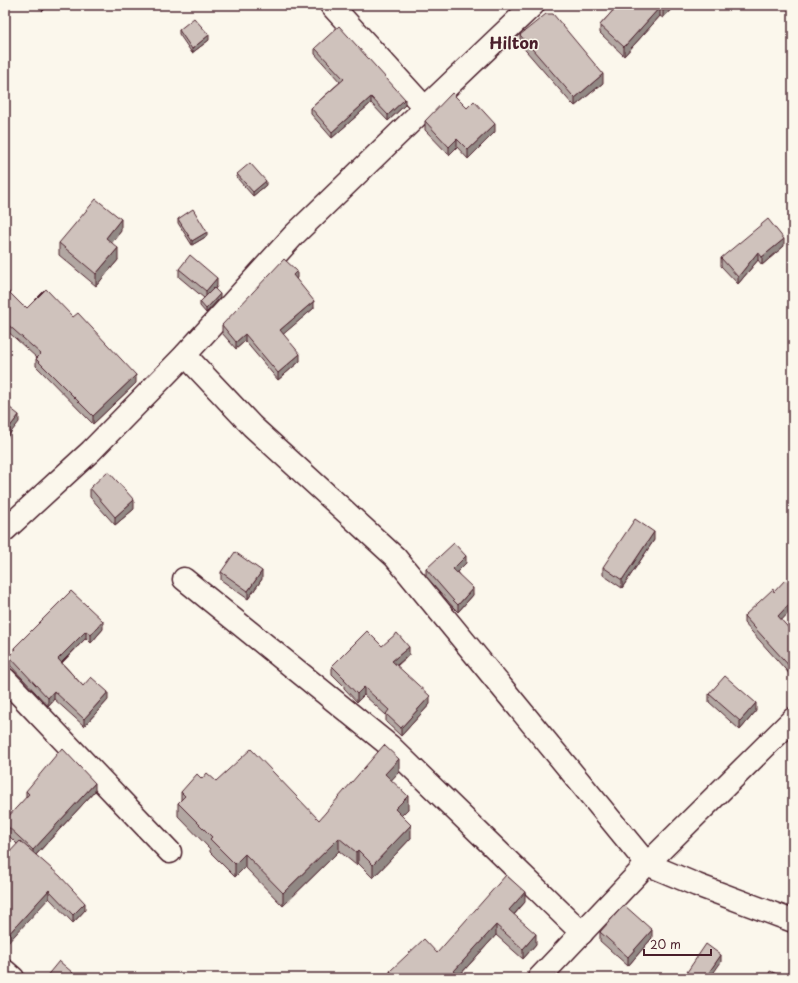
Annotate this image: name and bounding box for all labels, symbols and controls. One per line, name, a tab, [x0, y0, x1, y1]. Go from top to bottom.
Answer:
district label: Hilton	[489, 30, 539, 54]
scale bar	[644, 931, 711, 957]
text: 20 m	[650, 935, 681, 953]

